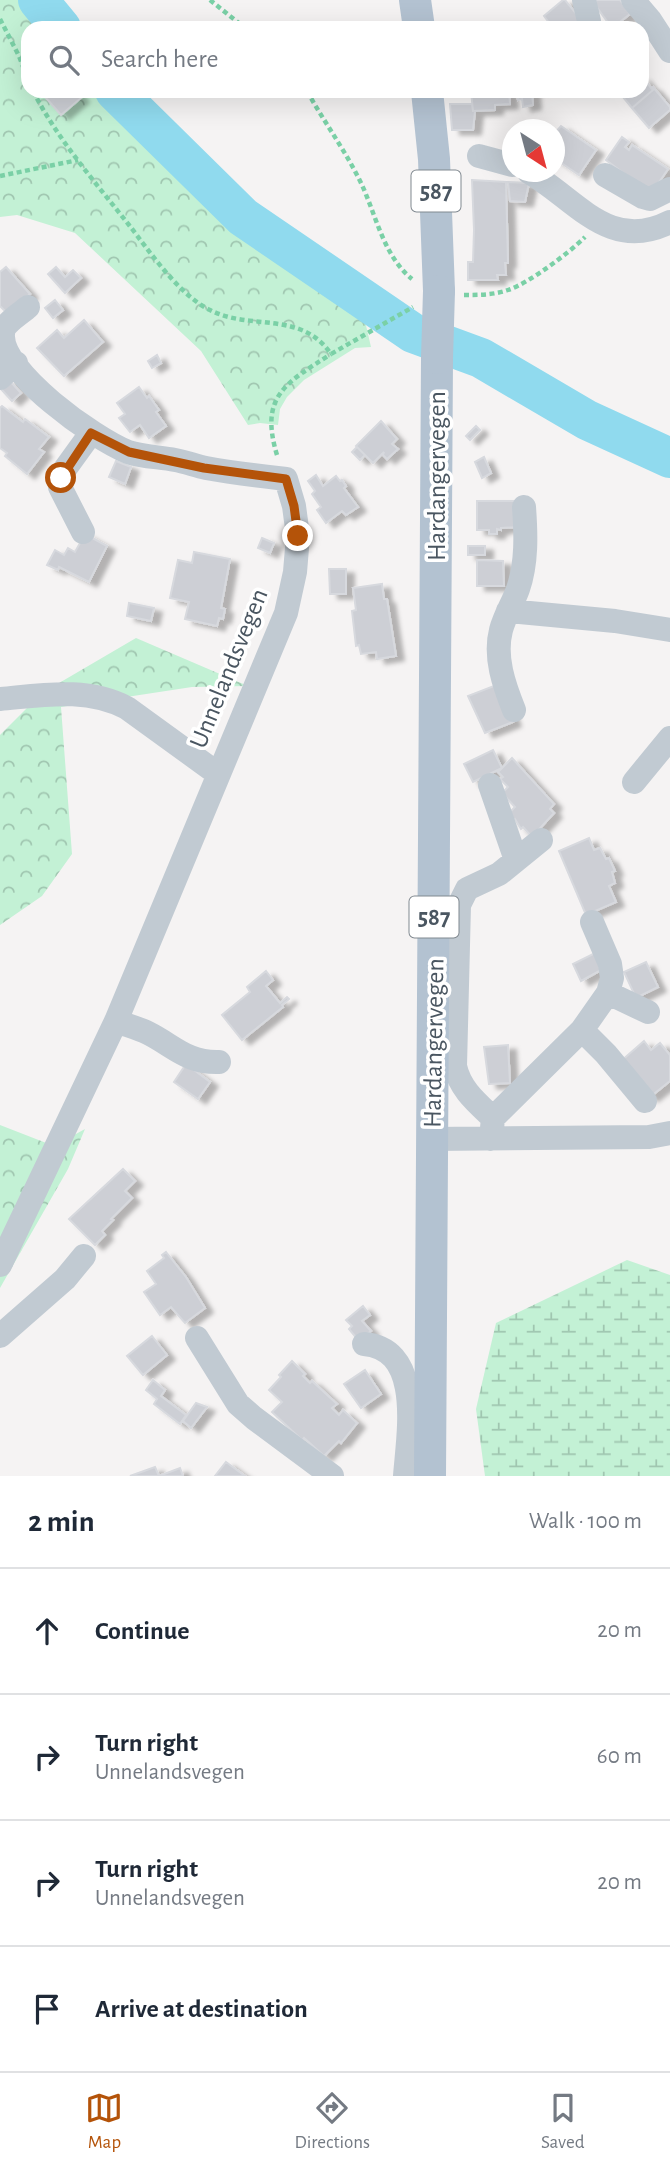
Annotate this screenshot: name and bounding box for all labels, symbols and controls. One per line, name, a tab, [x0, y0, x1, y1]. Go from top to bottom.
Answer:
search box	[21, 21, 649, 98]
icon: search	[45, 41, 83, 79]
text: Search here	[101, 46, 219, 72]
north arrow	[502, 119, 565, 182]
road number: 587	[412, 170, 460, 211]
street label: Hardangervegen	[424, 391, 450, 561]
route start	[45, 462, 76, 493]
route end	[282, 520, 313, 551]
street label: Unnelandsvegen	[185, 585, 273, 752]
road number: 587	[410, 897, 458, 937]
street label: Hardangervegen	[420, 958, 448, 1128]
text: 2 min	[28, 1507, 95, 1537]
text: Walk · 100 m	[529, 1510, 642, 1533]
icon: ahead	[28, 1612, 66, 1650]
text: Continue	[95, 1618, 190, 1644]
text: 20 m	[597, 1619, 642, 1642]
text: Turn right	[95, 1730, 198, 1756]
icon: right	[28, 1738, 66, 1776]
text: 60 m	[597, 1745, 642, 1768]
text: Unnelandsvegen	[95, 1761, 245, 1784]
text: Turn right	[95, 1856, 198, 1882]
icon: right	[28, 1864, 66, 1902]
text: 20 m	[597, 1871, 642, 1894]
text: Unnelandsvegen	[95, 1887, 245, 1910]
icon: arrive	[28, 1990, 66, 2028]
text: Arrive at destination	[95, 1996, 308, 2022]
tab: Map	[85, 2089, 123, 2154]
tab: Directions	[294, 2089, 370, 2154]
tab: Saved	[541, 2089, 585, 2154]

